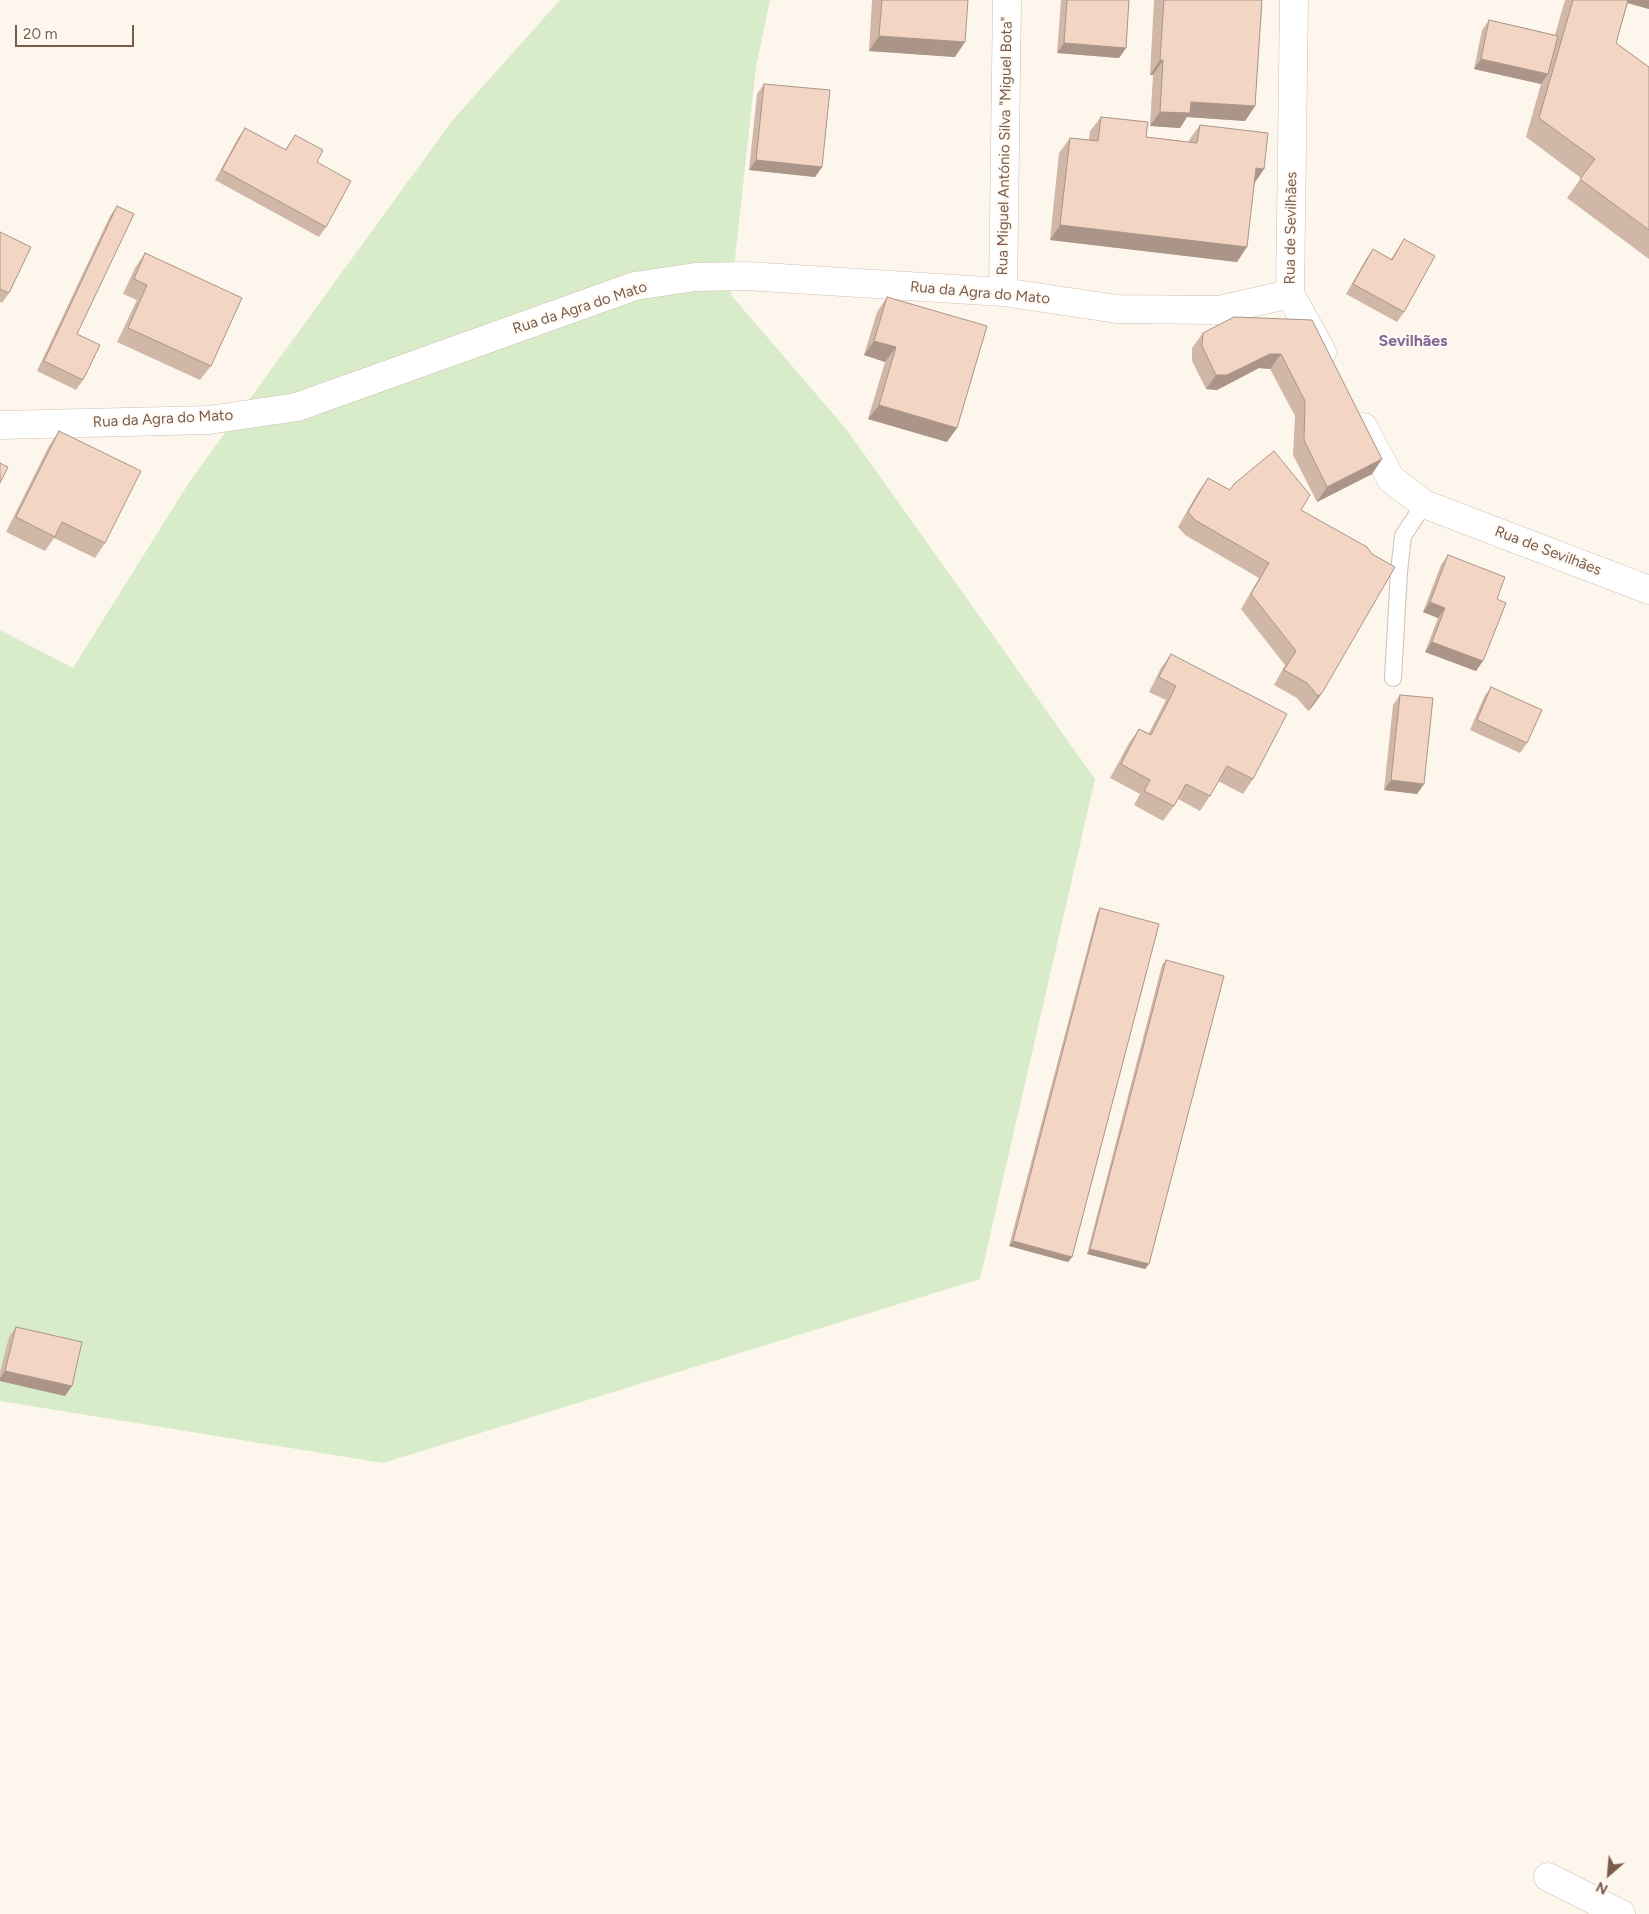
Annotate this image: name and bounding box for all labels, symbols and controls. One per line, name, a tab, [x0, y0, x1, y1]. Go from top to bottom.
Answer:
scale bar	[18, 15, 136, 47]
street label: Rua Miguel António Silva "Miguel Bota"	[994, 16, 1016, 276]
text: 20 m	[23, 25, 57, 43]
street label: Rua de Sevilhães	[1281, 171, 1301, 285]
street label: Rua da Agra do Mato	[510, 278, 650, 338]
street label: Rua da Agra do Mato	[909, 278, 1051, 308]
district label: Sevilhães	[1378, 331, 1448, 351]
street label: Rua da Agra do Mato	[92, 406, 234, 432]
street label: Rua de Sevilhães	[1492, 522, 1604, 580]
north arrow	[1584, 1849, 1634, 1899]
text: N	[1593, 1878, 1611, 1898]

